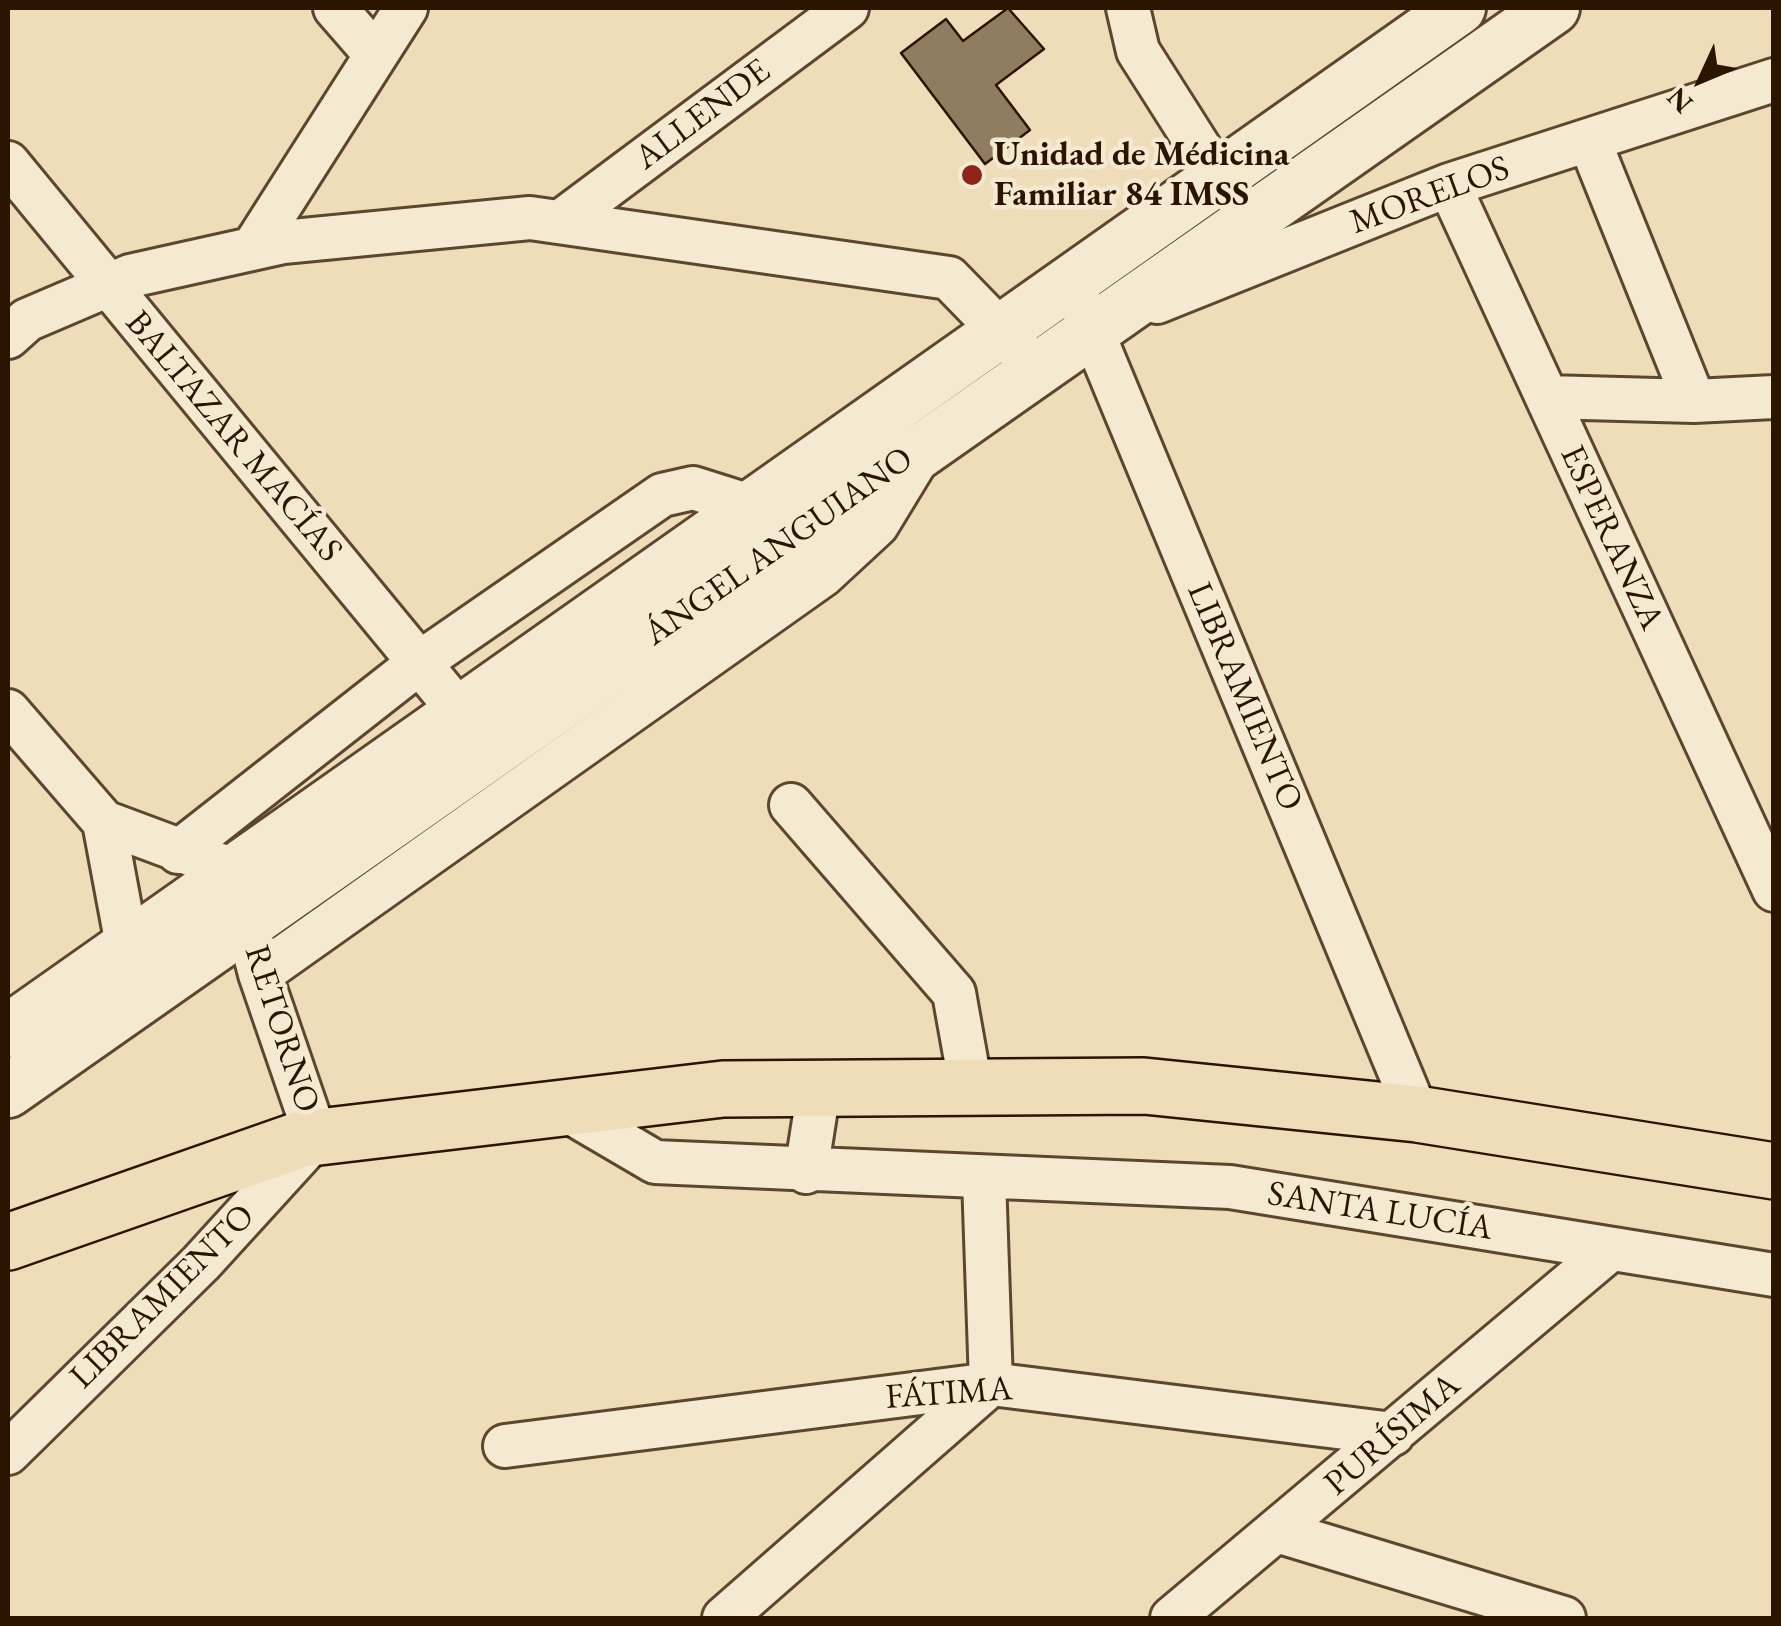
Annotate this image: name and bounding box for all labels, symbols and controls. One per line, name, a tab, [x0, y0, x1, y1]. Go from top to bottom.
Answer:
north arrow	[1651, 30, 1751, 130]
street label: ALLENDE	[627, 50, 779, 180]
text: N	[1659, 80, 1700, 121]
place label: Unidad de Médicina Familiar 84 IMSS	[994, 134, 1289, 216]
street label: MORELOS	[1345, 148, 1515, 244]
marker: Unidad de Médicina Familiar 84 IMSS	[959, 162, 985, 188]
street label: BALTAZAR MACÍAS	[116, 303, 350, 571]
street label: ÁNGEL ANGUIANO	[637, 438, 921, 656]
street label: ESPERANZA	[1550, 439, 1672, 637]
street label: LIBRAMIENTO	[1177, 577, 1311, 817]
street label: RETORNO	[234, 940, 328, 1118]
street label: SANTA LUCÍA	[1265, 1173, 1495, 1251]
street label: LIBRAMIENTO	[62, 1196, 264, 1398]
street label: PURÍSIMA	[1317, 1365, 1469, 1505]
street label: FÁTIMA	[884, 1369, 1014, 1419]

